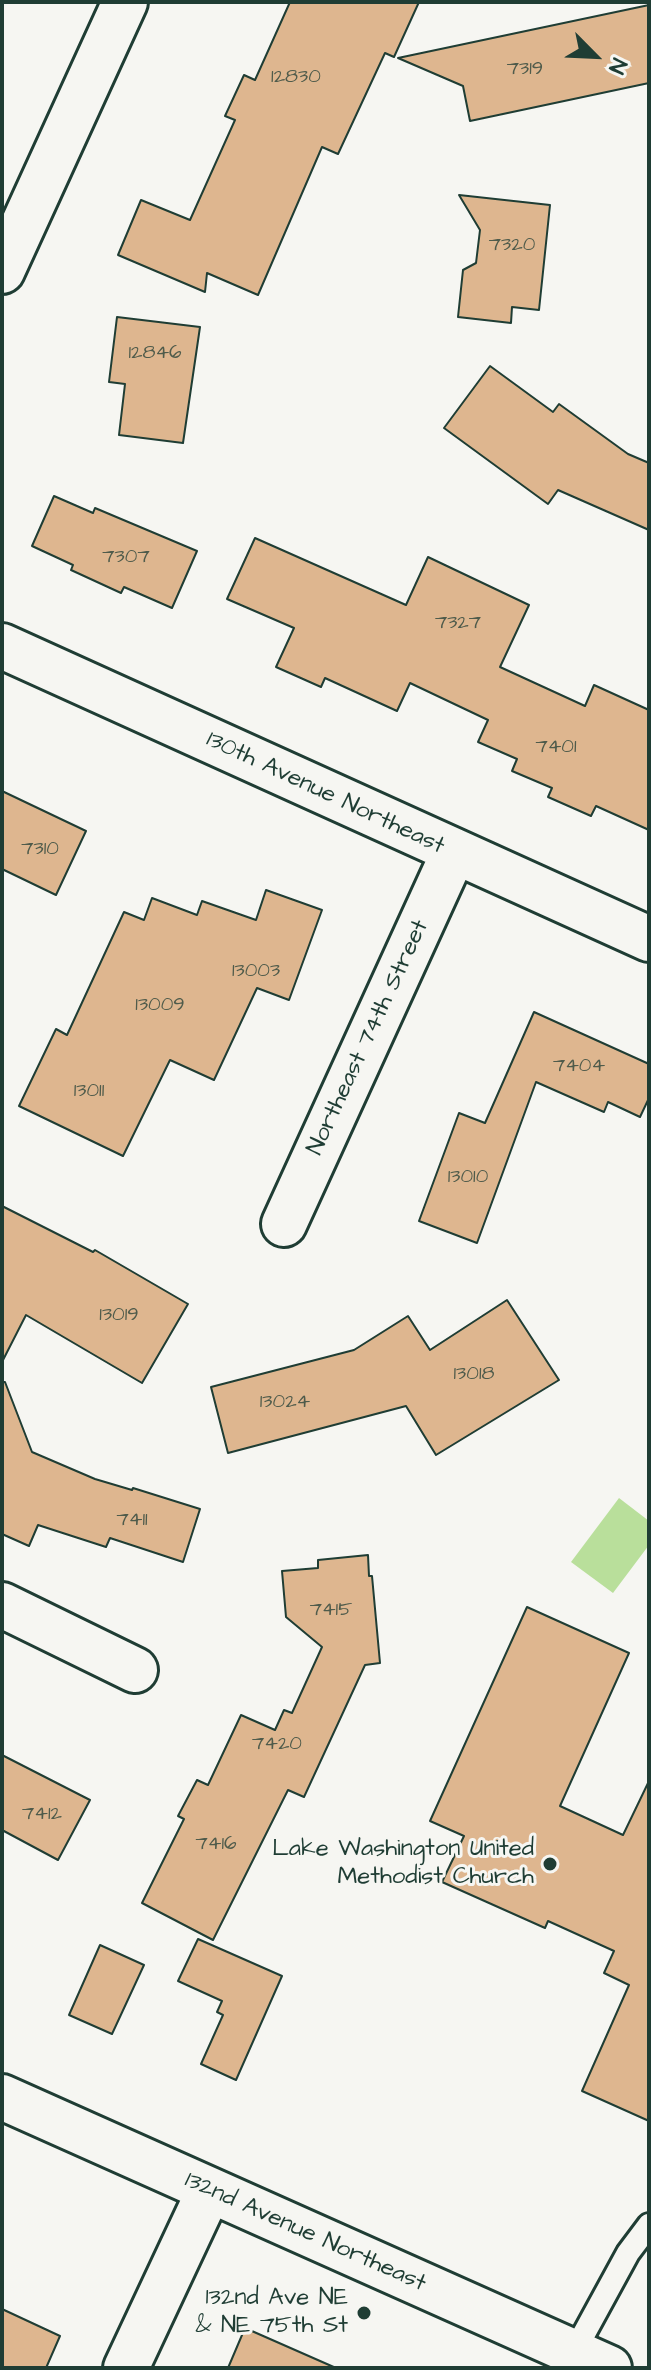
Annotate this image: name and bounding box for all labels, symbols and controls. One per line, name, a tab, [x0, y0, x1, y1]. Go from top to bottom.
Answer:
north arrow	[555, 16, 635, 96]
text: N	[600, 53, 634, 79]
house number: 7319	[507, 58, 543, 82]
house number: 12830	[271, 66, 321, 90]
house number: 7320	[489, 234, 535, 258]
house number: 12846	[128, 342, 182, 366]
house number: 7307	[102, 546, 150, 570]
house number: 7327	[435, 612, 481, 636]
street label: 130th Avenue Northeast	[201, 726, 449, 862]
house number: 7401	[535, 736, 577, 760]
house number: 7310	[21, 838, 59, 862]
street label: Northeast 74th Street	[302, 916, 436, 1160]
house number: 13003	[232, 960, 280, 984]
house number: 13009	[135, 994, 185, 1018]
house number: 7404	[553, 1055, 605, 1079]
house number: 13011	[74, 1080, 104, 1104]
house number: 13010	[448, 1166, 488, 1190]
house number: 13019	[99, 1304, 139, 1328]
house number: 13018	[454, 1363, 494, 1387]
house number: 13024	[260, 1391, 310, 1415]
house number: 7411	[116, 1509, 148, 1533]
house number: 7415	[310, 1599, 352, 1623]
house number: 7420	[252, 1733, 302, 1757]
house number: 7412	[22, 1803, 62, 1827]
house number: 7416	[195, 1833, 237, 1857]
place label: Lake Washington United Methodist Church	[272, 1836, 534, 1892]
marker: Lake Washington United Methodist Church	[541, 1855, 559, 1873]
street label: 132nd Avenue Northeast	[180, 2167, 430, 2299]
place label: 132nd Ave NE & NE 75th St	[195, 2285, 348, 2341]
marker: 132nd Ave NE & NE 75th St	[355, 2304, 373, 2322]

